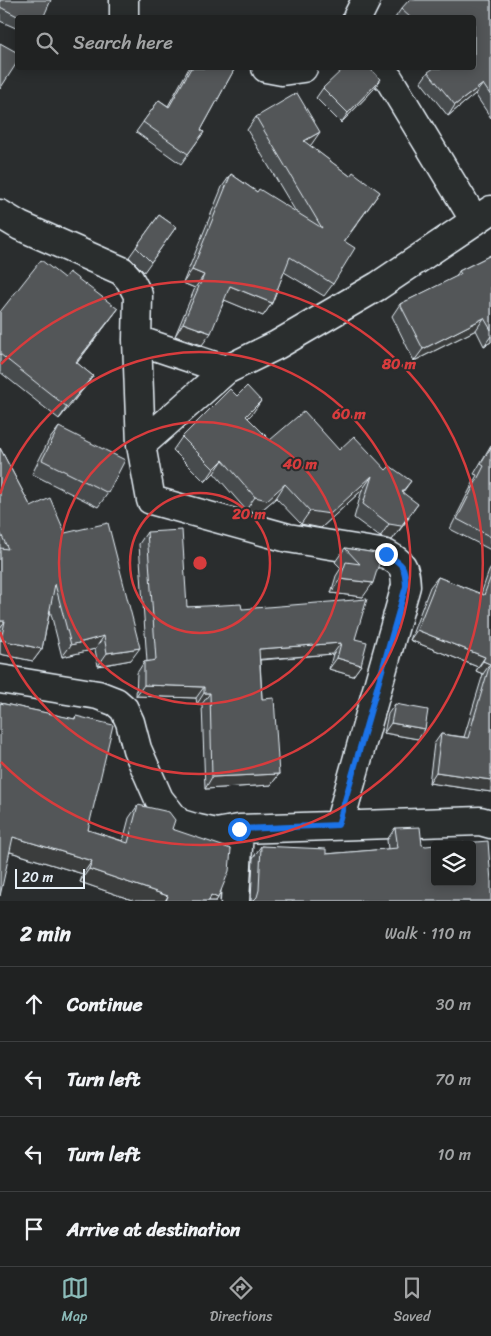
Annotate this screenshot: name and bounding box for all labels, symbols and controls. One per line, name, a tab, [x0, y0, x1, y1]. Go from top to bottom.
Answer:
search box	[15, 15, 476, 70]
text: Search here	[73, 26, 173, 59]
icon: search	[33, 29, 61, 57]
text: 80 m	[381, 351, 416, 377]
text: 60 m	[331, 401, 366, 427]
text: 40 m	[282, 451, 318, 477]
text: 20 m	[231, 501, 266, 527]
route end	[375, 543, 398, 566]
centre of rings	[191, 554, 209, 572]
route start	[228, 818, 251, 841]
map controls	[431, 841, 476, 886]
button: layers	[431, 841, 476, 886]
text: 20 m	[22, 865, 53, 890]
scale bar	[15, 866, 85, 889]
text: 2 min	[20, 915, 71, 953]
text: Walk · 110 m	[385, 919, 471, 948]
text: Continue	[67, 988, 143, 1021]
icon: ahead	[20, 990, 48, 1018]
text: 30 m	[436, 990, 471, 1019]
text: Turn left	[67, 1063, 140, 1096]
icon: left	[20, 1065, 48, 1093]
text: 70 m	[435, 1065, 471, 1094]
text: Turn left	[67, 1138, 140, 1171]
icon: left	[20, 1140, 48, 1168]
text: 10 m	[438, 1140, 471, 1169]
text: Arrive at destination	[67, 1213, 240, 1246]
icon: arrive	[20, 1215, 48, 1243]
tab: Map	[61, 1274, 89, 1329]
tab: Directions	[210, 1274, 272, 1329]
tab: Saved	[394, 1274, 430, 1329]

